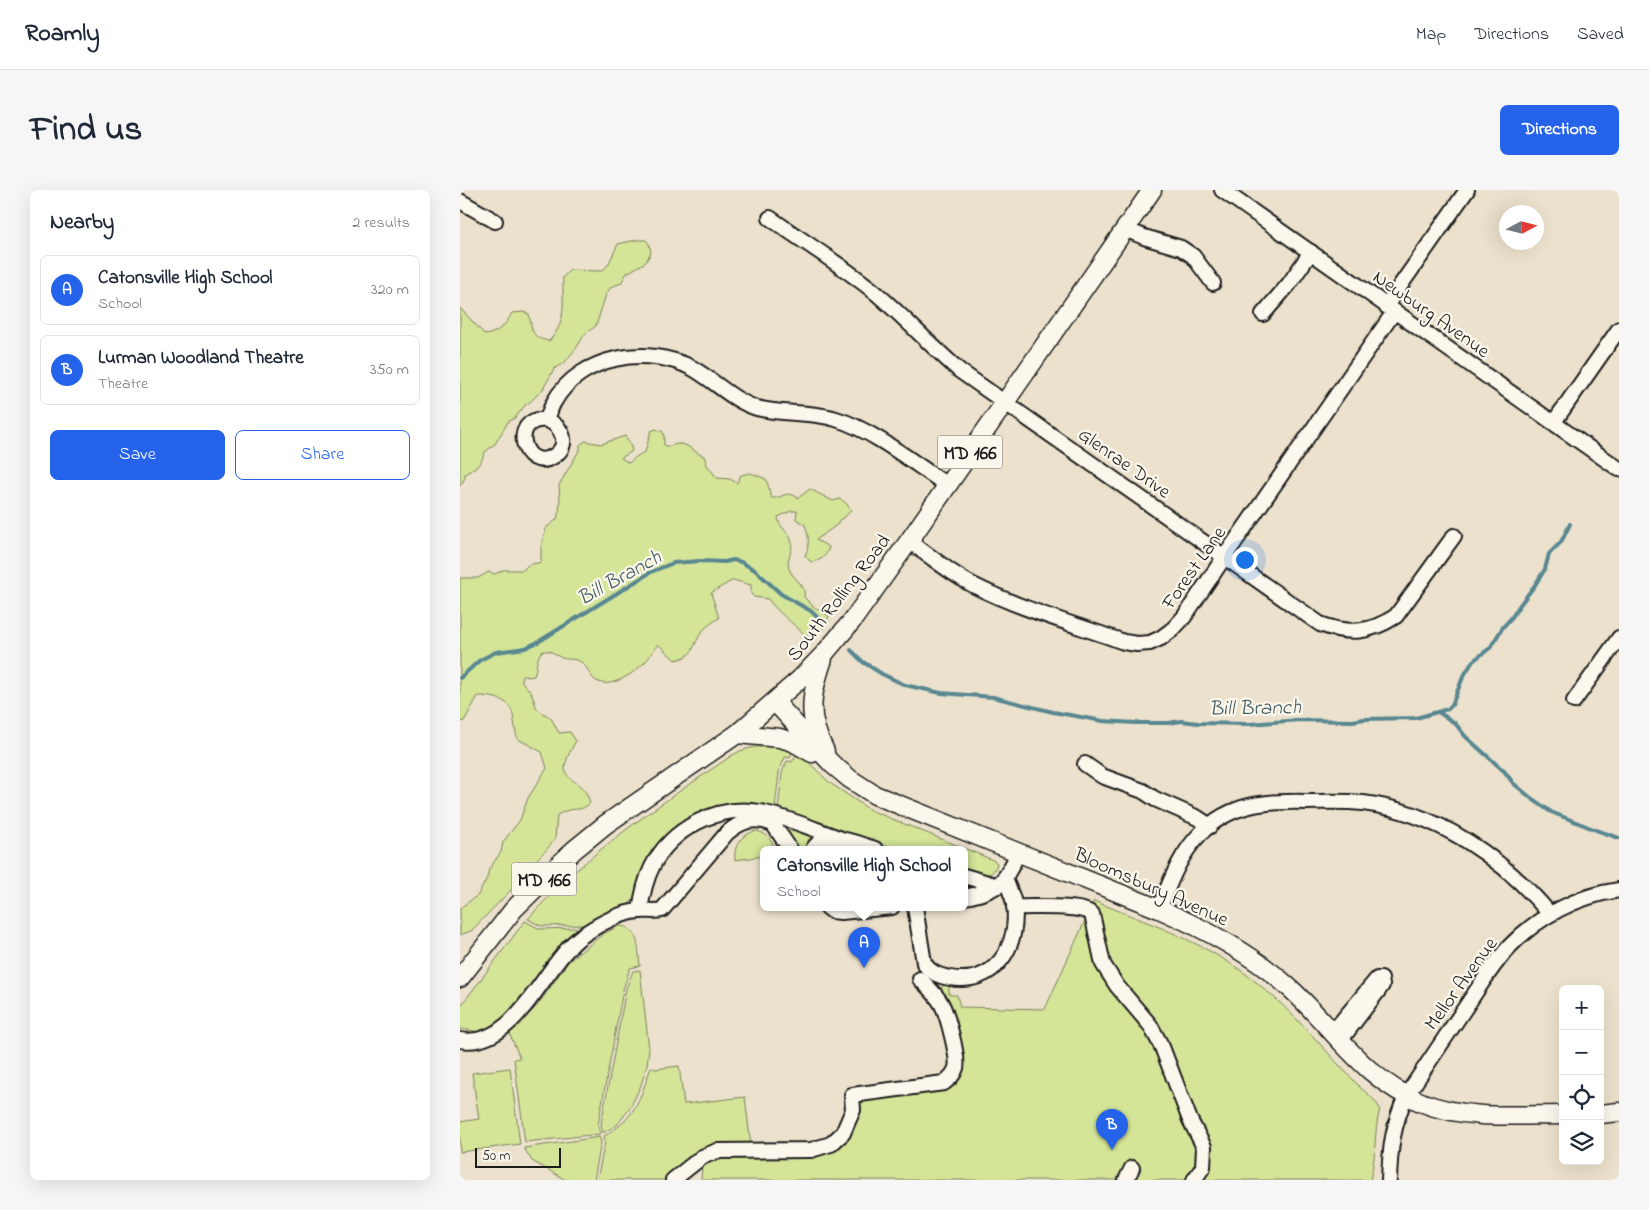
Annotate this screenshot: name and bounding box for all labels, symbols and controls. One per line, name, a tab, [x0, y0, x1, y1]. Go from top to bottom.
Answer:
text: Roamly	[25, 17, 100, 52]
text: Map	[1416, 22, 1446, 48]
text: Directions	[1474, 22, 1549, 48]
text: Saved	[1577, 22, 1624, 48]
text: Find us	[30, 105, 142, 156]
button: Directions	[1500, 105, 1619, 155]
north arrow	[1499, 205, 1544, 250]
text: Nearby	[50, 208, 114, 238]
text: 2 results	[352, 211, 410, 235]
street label: Newburg Avenue	[1366, 264, 1495, 367]
text: Catonsville High School	[98, 265, 272, 292]
text: A	[62, 278, 72, 302]
text: 320 m	[371, 278, 409, 302]
text: School	[98, 292, 142, 316]
text: Lurman Woodland Theatre	[98, 345, 304, 372]
text: B	[62, 358, 72, 382]
text: 350 m	[370, 358, 409, 382]
text: Theatre	[98, 372, 148, 396]
street label: Glenrae Drive	[1071, 421, 1176, 507]
button: Save	[50, 430, 225, 480]
button: Share	[235, 430, 410, 480]
road number: MD 166	[938, 436, 1002, 468]
street label: Forest Lane	[1155, 521, 1234, 617]
street label: South Rolling Road	[781, 529, 900, 669]
water label: Bill Branch	[573, 543, 668, 614]
your location	[1232, 547, 1258, 573]
water label: Bill Branch	[1209, 693, 1302, 725]
street label: Bloomsbury Avenue	[1068, 841, 1233, 935]
popup	[760, 846, 968, 911]
text: Catonsville High School	[777, 853, 951, 880]
road number: MD 166	[512, 862, 576, 896]
text: School	[777, 880, 821, 904]
pin: A	[848, 927, 880, 968]
street label: Mellor Avenue	[1418, 932, 1506, 1037]
map controls	[1559, 985, 1604, 1165]
button: +	[1559, 985, 1604, 1030]
button: −	[1559, 1030, 1604, 1075]
button: locate	[1559, 1075, 1604, 1120]
pin: B	[1096, 1109, 1128, 1150]
button: layers	[1559, 1120, 1604, 1165]
scale bar	[475, 1145, 561, 1168]
text: 50 m	[482, 1146, 510, 1167]

